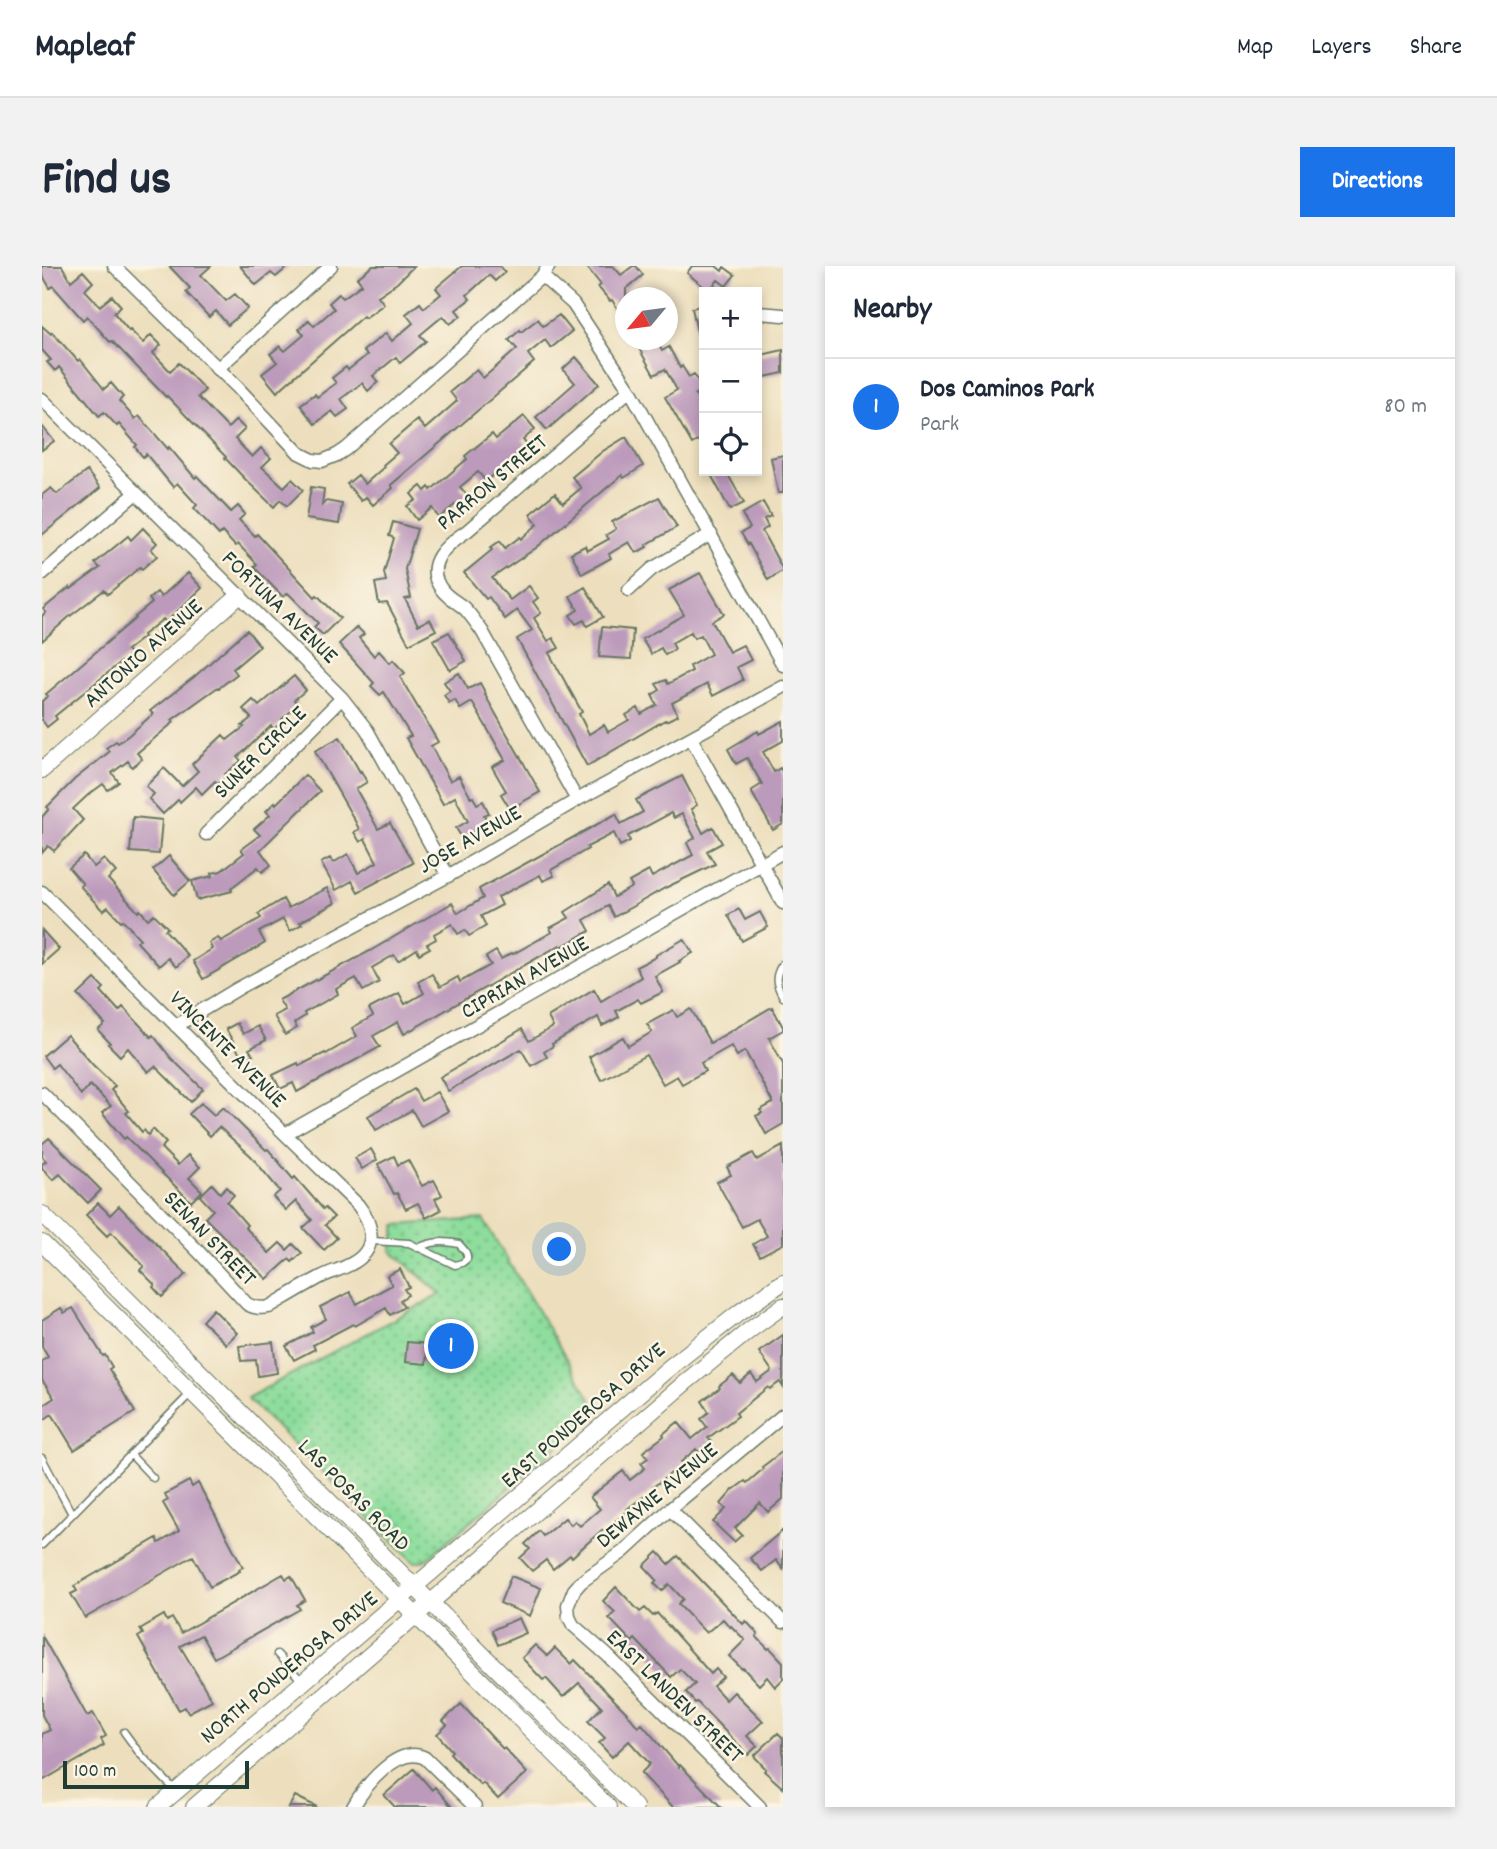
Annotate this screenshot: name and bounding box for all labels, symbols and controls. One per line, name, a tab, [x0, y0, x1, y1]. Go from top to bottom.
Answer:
text: Mapleaf	[35, 25, 135, 72]
text: Map	[1237, 31, 1273, 65]
text: Layers	[1311, 31, 1372, 65]
text: Share	[1410, 31, 1462, 65]
text: Find us	[42, 147, 171, 217]
button: Directions	[1300, 147, 1455, 217]
north arrow	[615, 287, 678, 350]
map controls	[699, 287, 762, 476]
button: +	[699, 287, 762, 350]
text: Nearby	[853, 290, 931, 333]
button: −	[699, 350, 762, 413]
text: Dos Caminos Park	[920, 372, 1094, 409]
text: 1	[873, 391, 879, 424]
text: 80 m	[1384, 391, 1427, 424]
text: Park	[920, 409, 959, 442]
button: locate	[699, 413, 762, 476]
street label: PARRON STREET	[431, 427, 556, 540]
street label: FORTUNA AVENUE	[213, 544, 345, 673]
street label: ANTONIO AVENUE	[77, 592, 212, 717]
street label: SUNER CIRCLE	[207, 699, 316, 808]
street label: JOSE AVENUE	[413, 798, 529, 884]
street label: CIPRIAN AVENUE	[455, 929, 597, 1029]
street label: VINCENTE AVENUE	[160, 984, 293, 1117]
street label: SENAN STREET	[154, 1184, 263, 1295]
your location	[542, 1232, 576, 1266]
pin: 1	[428, 1320, 474, 1372]
street label: EAST PONDEROSA DRIVE	[495, 1335, 674, 1498]
street label: LAS POSAS ROAD	[289, 1432, 417, 1561]
street label: DEWAYNE AVENUE	[590, 1435, 727, 1558]
street label: NORTH PONDEROSA DRIVE	[194, 1584, 387, 1753]
street label: EAST LANDEN STREET	[597, 1623, 750, 1772]
scale bar	[63, 1758, 248, 1790]
text: 100 m	[74, 1759, 116, 1786]

